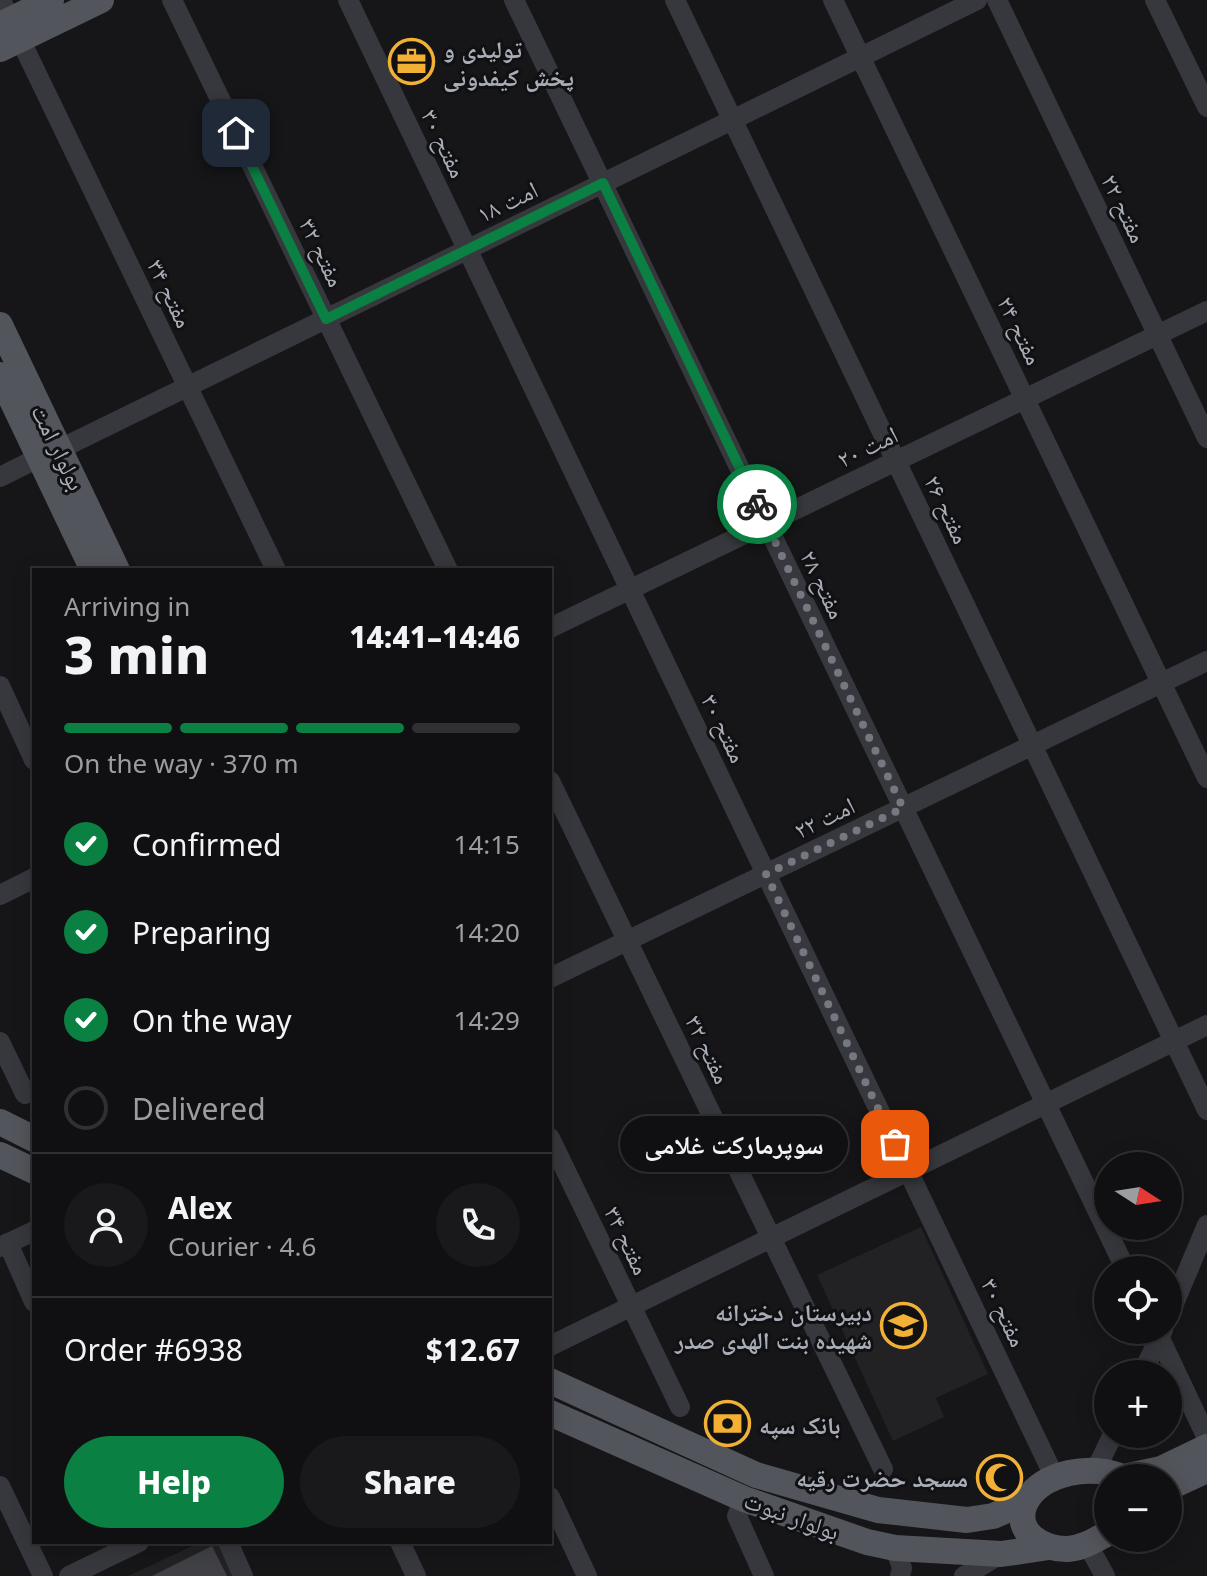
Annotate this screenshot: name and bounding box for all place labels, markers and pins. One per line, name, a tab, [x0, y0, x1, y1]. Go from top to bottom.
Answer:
place label: تولیدی و پخش کیفدونی	[443, 32, 574, 93]
office icon: تولیدی و پخش کیفدونی	[388, 38, 436, 86]
pin	[202, 99, 270, 167]
pin	[861, 1110, 929, 1178]
callout: سوپرمارکت غلامی	[619, 1116, 847, 1172]
place label: دبیرستان دخترانه شهیده بنت الهدی صدر	[674, 1295, 872, 1356]
school or university icon: دبیرستان دخترانه شهیده بنت الهدی صدر	[879, 1301, 927, 1349]
bank icon: بانک سپه	[704, 1400, 752, 1448]
place label: بانک سپه	[759, 1408, 840, 1441]
mosque icon: مسجد حضرت رقیه	[975, 1453, 1023, 1501]
place label: مسجد حضرت رقیه	[796, 1461, 968, 1494]

